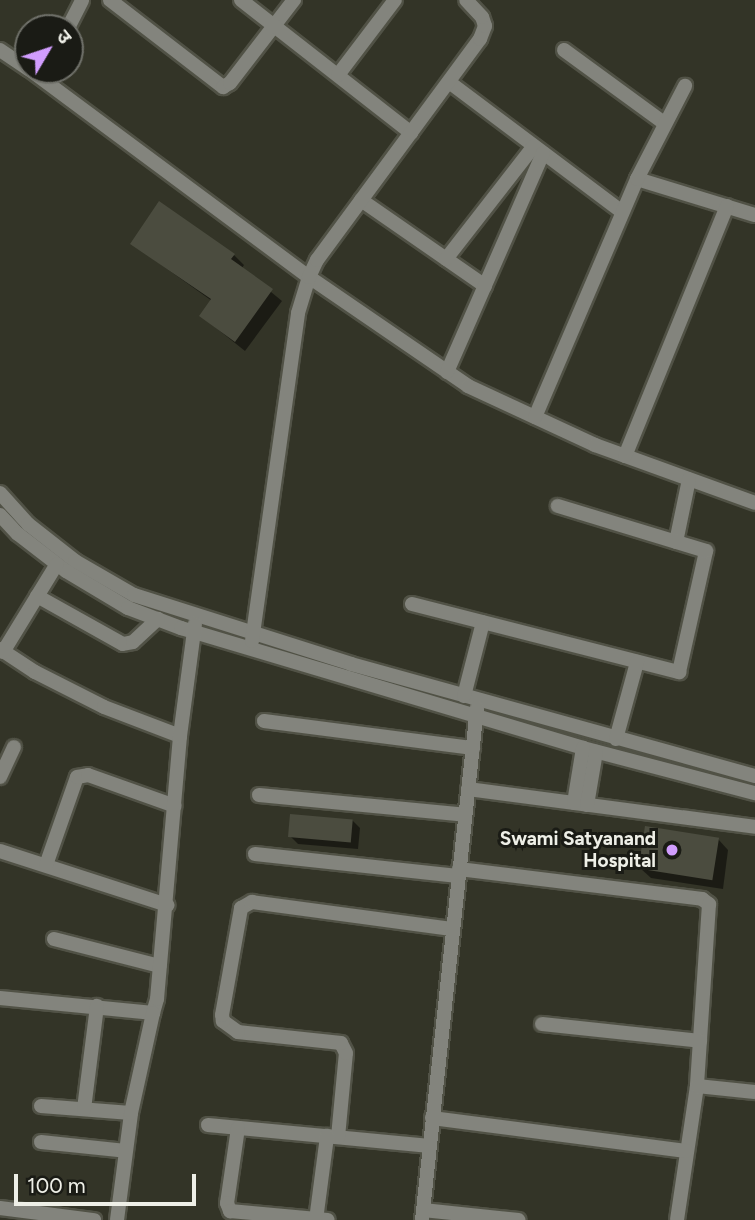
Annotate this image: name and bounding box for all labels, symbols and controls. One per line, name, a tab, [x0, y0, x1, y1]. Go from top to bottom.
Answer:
north arrow	[14, 14, 84, 84]
text: उ	[52, 25, 77, 48]
place label: Swami Satyanand Hospital	[500, 828, 656, 872]
marker: Swami Satyanand Hospital	[662, 840, 682, 860]
scale bar	[18, 1160, 200, 1204]
text: 100 m	[27, 1173, 86, 1198]

